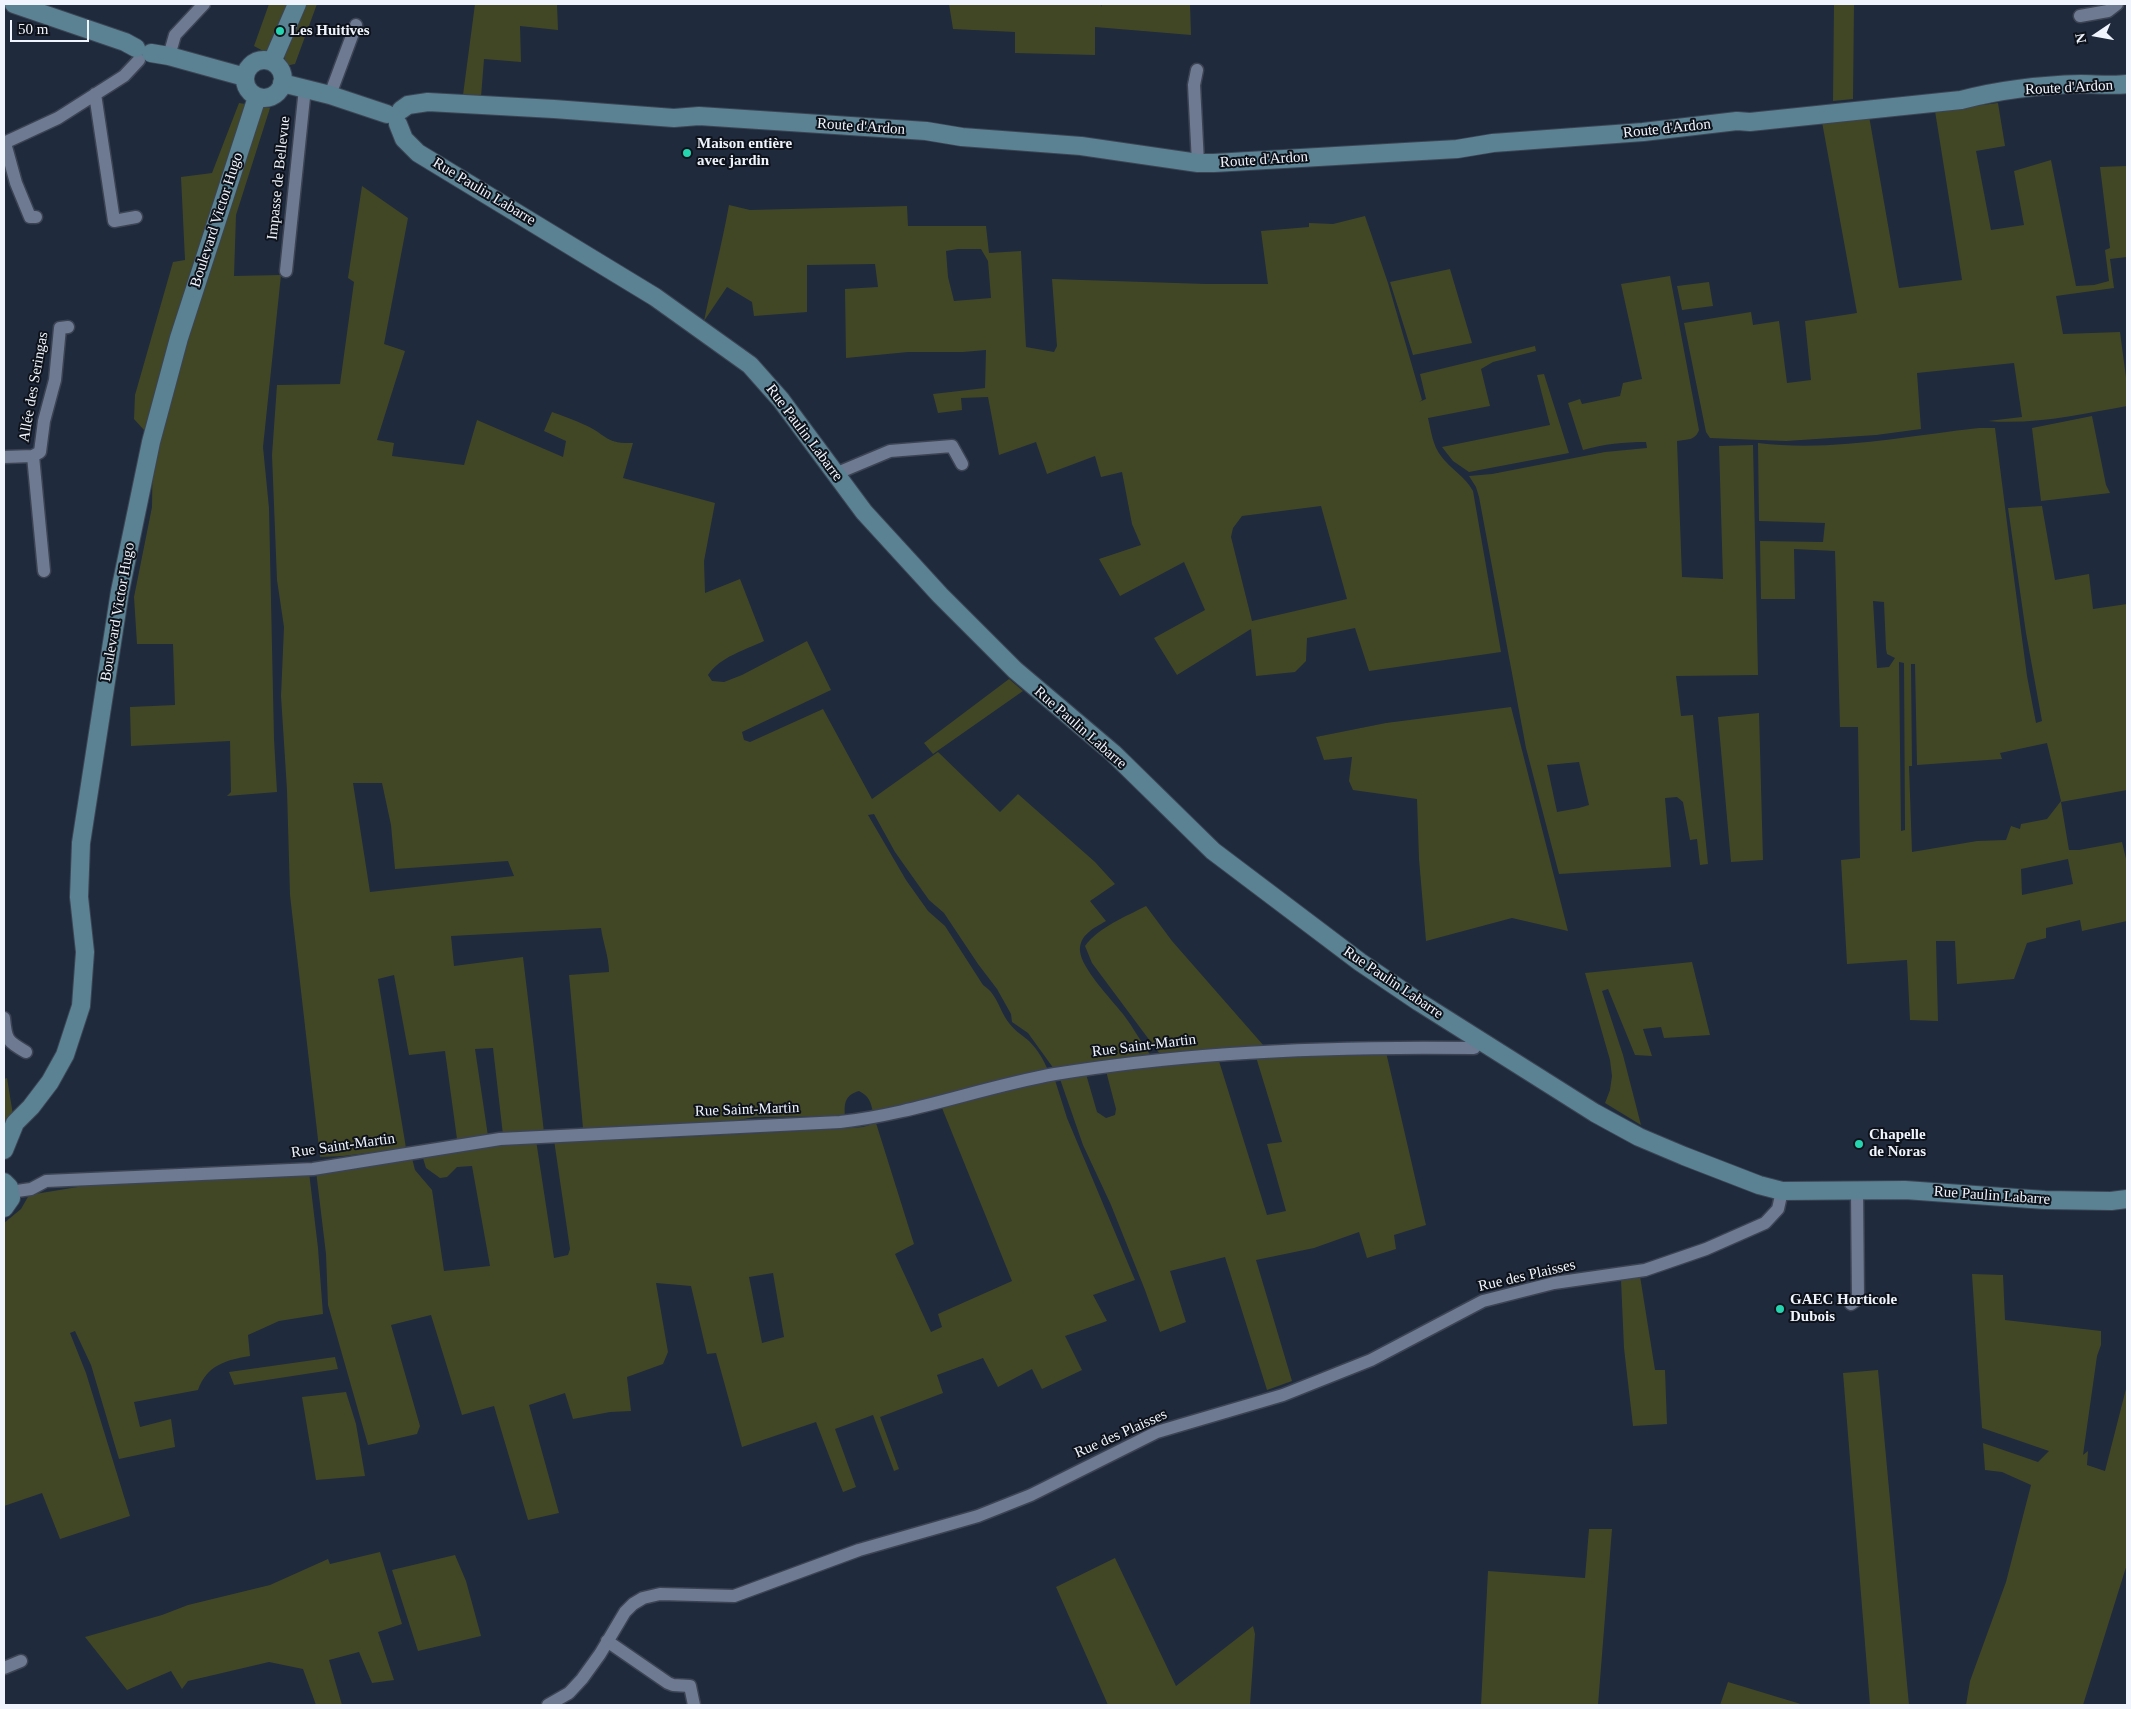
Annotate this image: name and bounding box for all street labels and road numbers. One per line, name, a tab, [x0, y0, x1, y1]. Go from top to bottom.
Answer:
street label: Route d'Ardon	[2025, 77, 2113, 99]
street label: Impasse de Bellevue	[264, 115, 294, 241]
street label: Route d'Ardon	[816, 115, 906, 139]
street label: Route d'Ardon	[1622, 115, 1712, 143]
street label: Route d'Ardon	[1219, 148, 1309, 172]
street label: Boulevard Victor Hugo	[187, 150, 247, 290]
street label: Rue Paulin Labarre	[429, 154, 539, 230]
street label: Allée des Seringas	[15, 330, 53, 444]
street label: Rue Paulin Labarre	[762, 381, 846, 485]
street label: Boulevard Victor Hugo	[97, 541, 139, 683]
street label: Rue Paulin Labarre	[1030, 683, 1130, 773]
street label: Rue Paulin Labarre	[1340, 943, 1446, 1023]
street label: Rue Saint-Martin	[1091, 1031, 1197, 1061]
street label: Rue Saint-Martin	[694, 1099, 800, 1121]
street label: Rue Saint-Martin	[290, 1130, 396, 1162]
street label: Rue Paulin Labarre	[1933, 1183, 2051, 1209]
street label: Rue des Plaisses	[1477, 1256, 1577, 1296]
street label: Rue des Plaisses	[1072, 1406, 1170, 1462]

